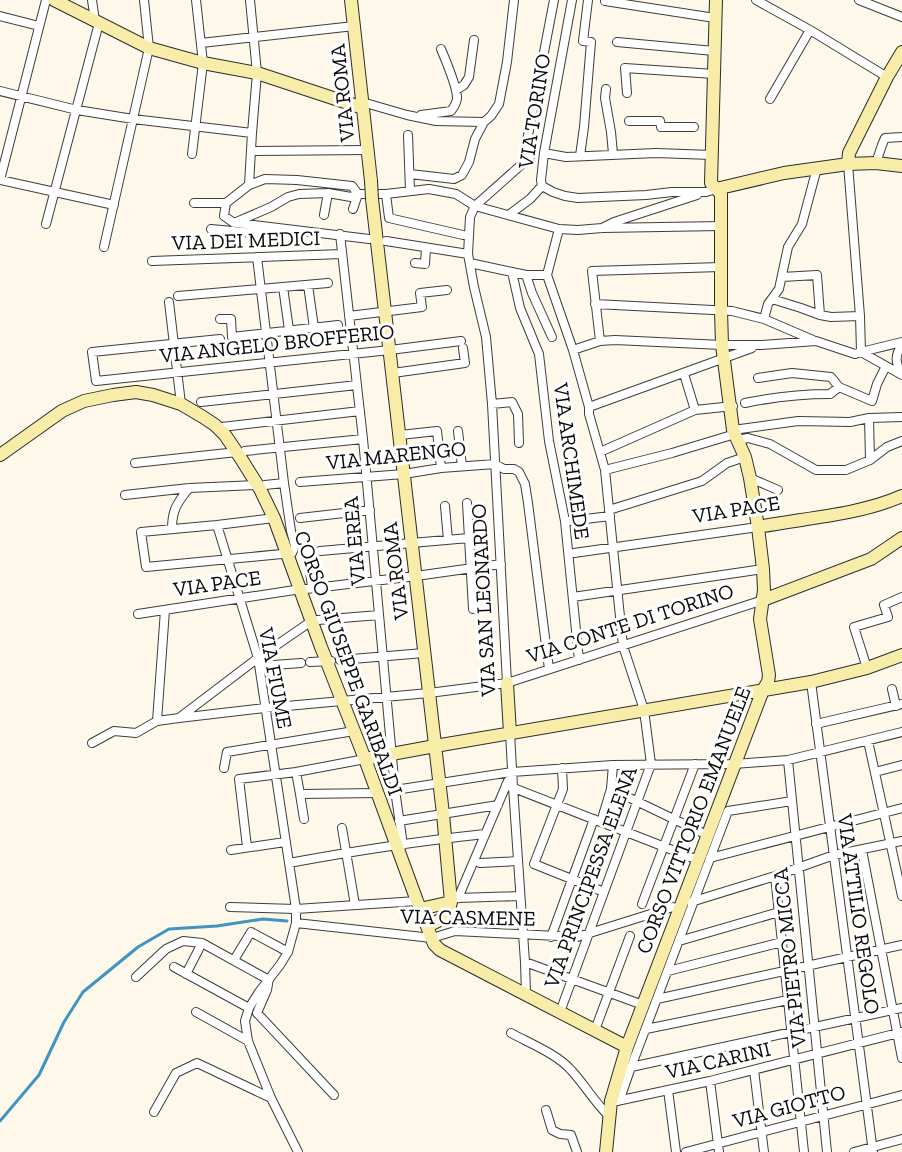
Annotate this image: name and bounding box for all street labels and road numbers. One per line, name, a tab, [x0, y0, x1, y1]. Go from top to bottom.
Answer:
street label: VIA ROMA	[324, 43, 360, 144]
street label: VIA TORINO	[512, 52, 555, 171]
street label: VIA DEI MEDICI	[170, 225, 321, 255]
street label: VIA ANGELO BROFFERIO	[157, 318, 396, 368]
street label: VIA ARCHIMEDE	[549, 380, 595, 541]
street label: VIA MARENGO	[324, 435, 467, 475]
street label: VIA PACE	[690, 490, 781, 528]
street label: VIA EREA	[338, 495, 370, 588]
street label: VIA SAN LEONARDO	[465, 503, 501, 698]
street label: VIA ROMA	[377, 520, 414, 622]
street label: CORSO GIUSEPPE GARIBALDI	[289, 527, 409, 799]
street label: VIA PACE	[171, 564, 262, 602]
street label: VIA CONTE DI TORINO	[522, 578, 737, 669]
street label: VIA FIUME	[254, 624, 298, 731]
street label: CORSO VITTORIO EMANUELE	[630, 683, 756, 957]
street label: VIA PRINCIPESSA ELENA	[538, 762, 642, 992]
street label: VIA ATTILIO REGOLO	[832, 811, 885, 1016]
street label: VIA PIETRO MICCA	[767, 866, 811, 1050]
street label: VIA CASMENE	[399, 903, 536, 931]
street label: VIA CARINI	[662, 1036, 773, 1084]
street label: VIA GIOTTO	[729, 1079, 848, 1133]

